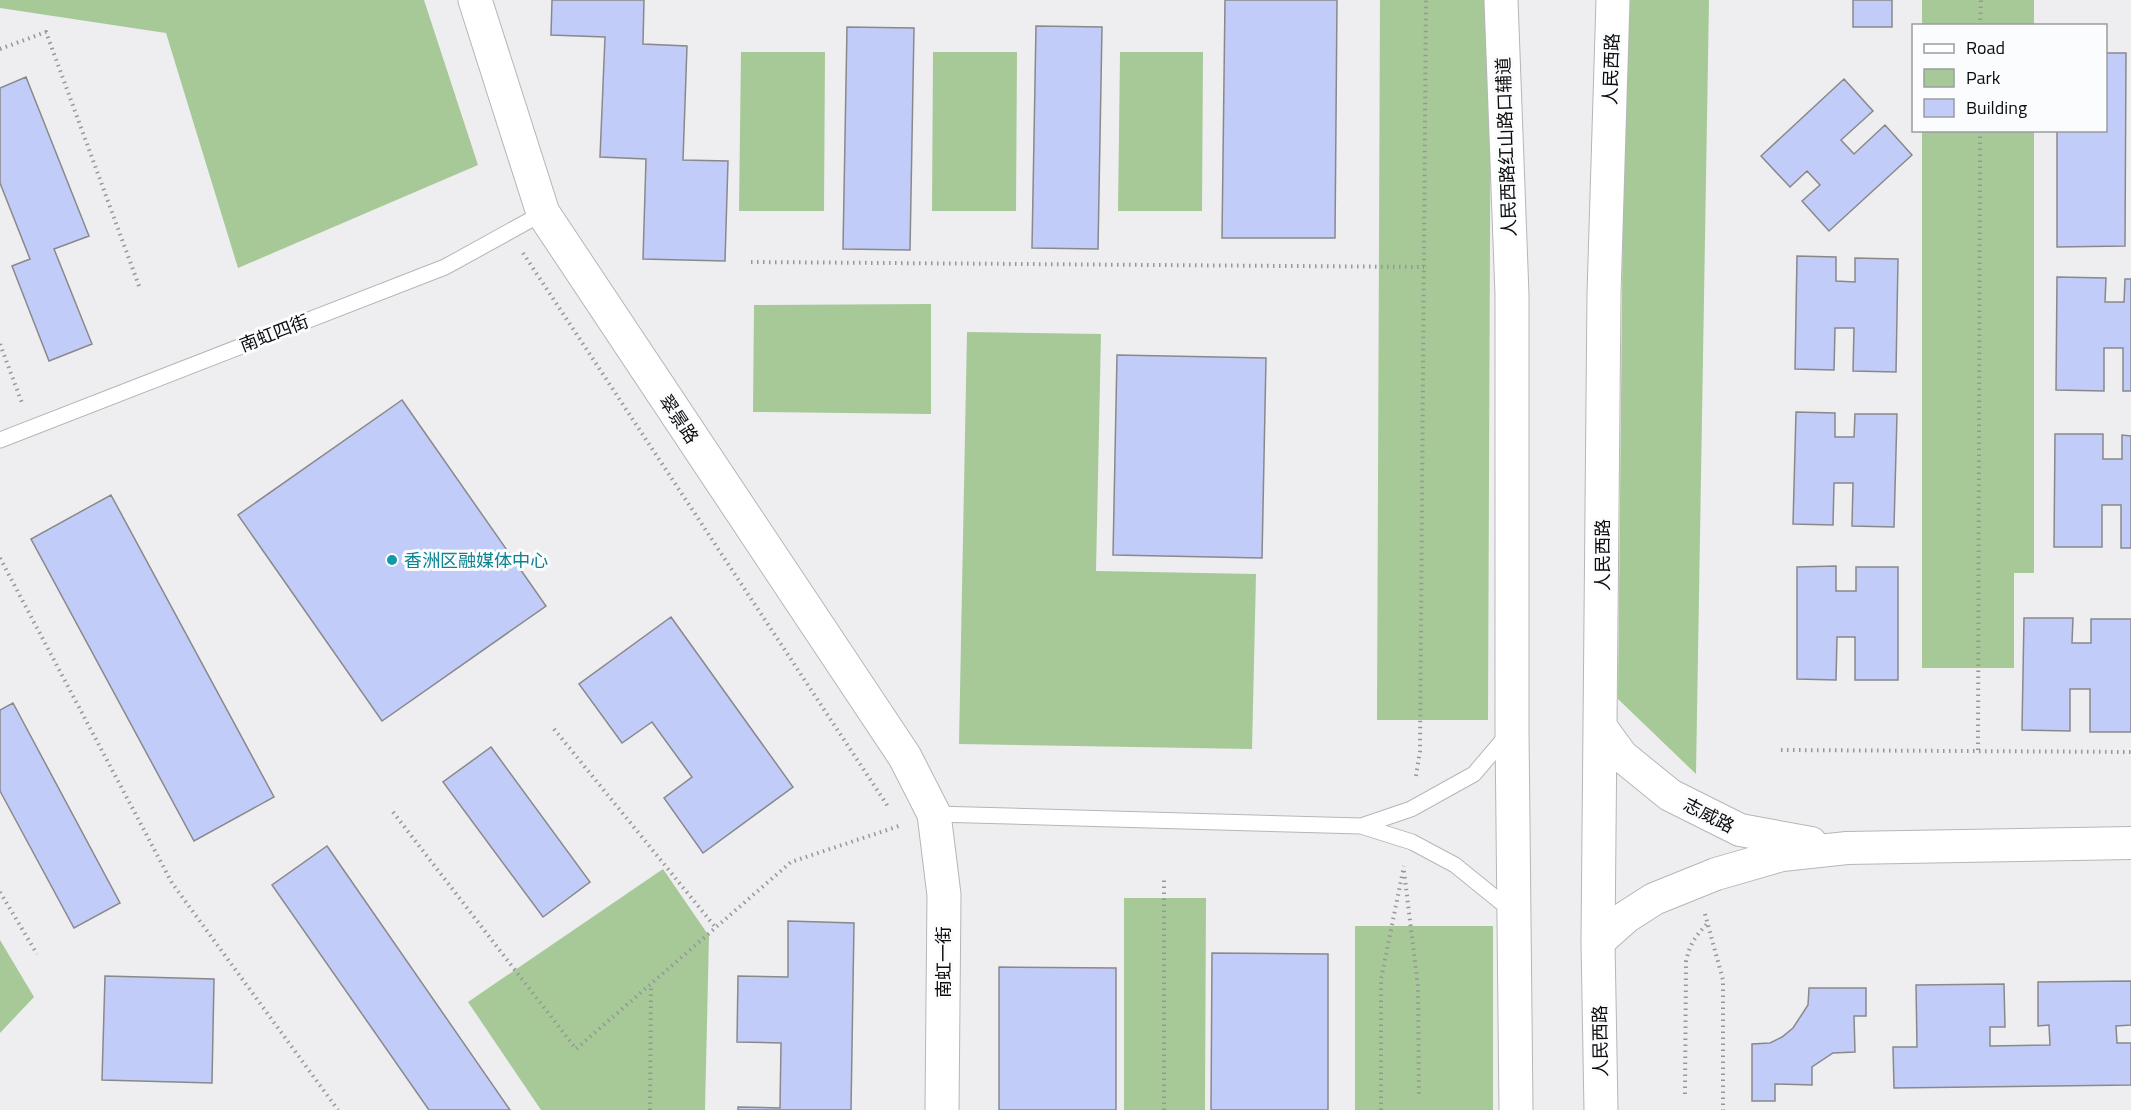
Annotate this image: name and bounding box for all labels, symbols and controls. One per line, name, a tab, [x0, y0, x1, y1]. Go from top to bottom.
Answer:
legend	[1912, 24, 2107, 132]
street label: 人民西路	[1596, 33, 1626, 105]
text: Road	[1966, 34, 2005, 61]
street label: 人民西路红山路口辅道	[1489, 57, 1523, 237]
text: Park	[1966, 64, 2001, 91]
text: Building	[1966, 94, 2027, 121]
street label: 南虹四街	[236, 307, 312, 359]
street label: 翠景路	[653, 389, 705, 449]
street label: 人民西路	[1589, 519, 1616, 591]
place label: 香洲区融媒体中心	[404, 547, 548, 574]
marker: 香洲区融媒体中心	[385, 553, 399, 567]
street label: 志威路	[1679, 791, 1739, 839]
street label: 南虹一街	[930, 926, 957, 998]
street label: 人民西路	[1586, 1005, 1614, 1077]

